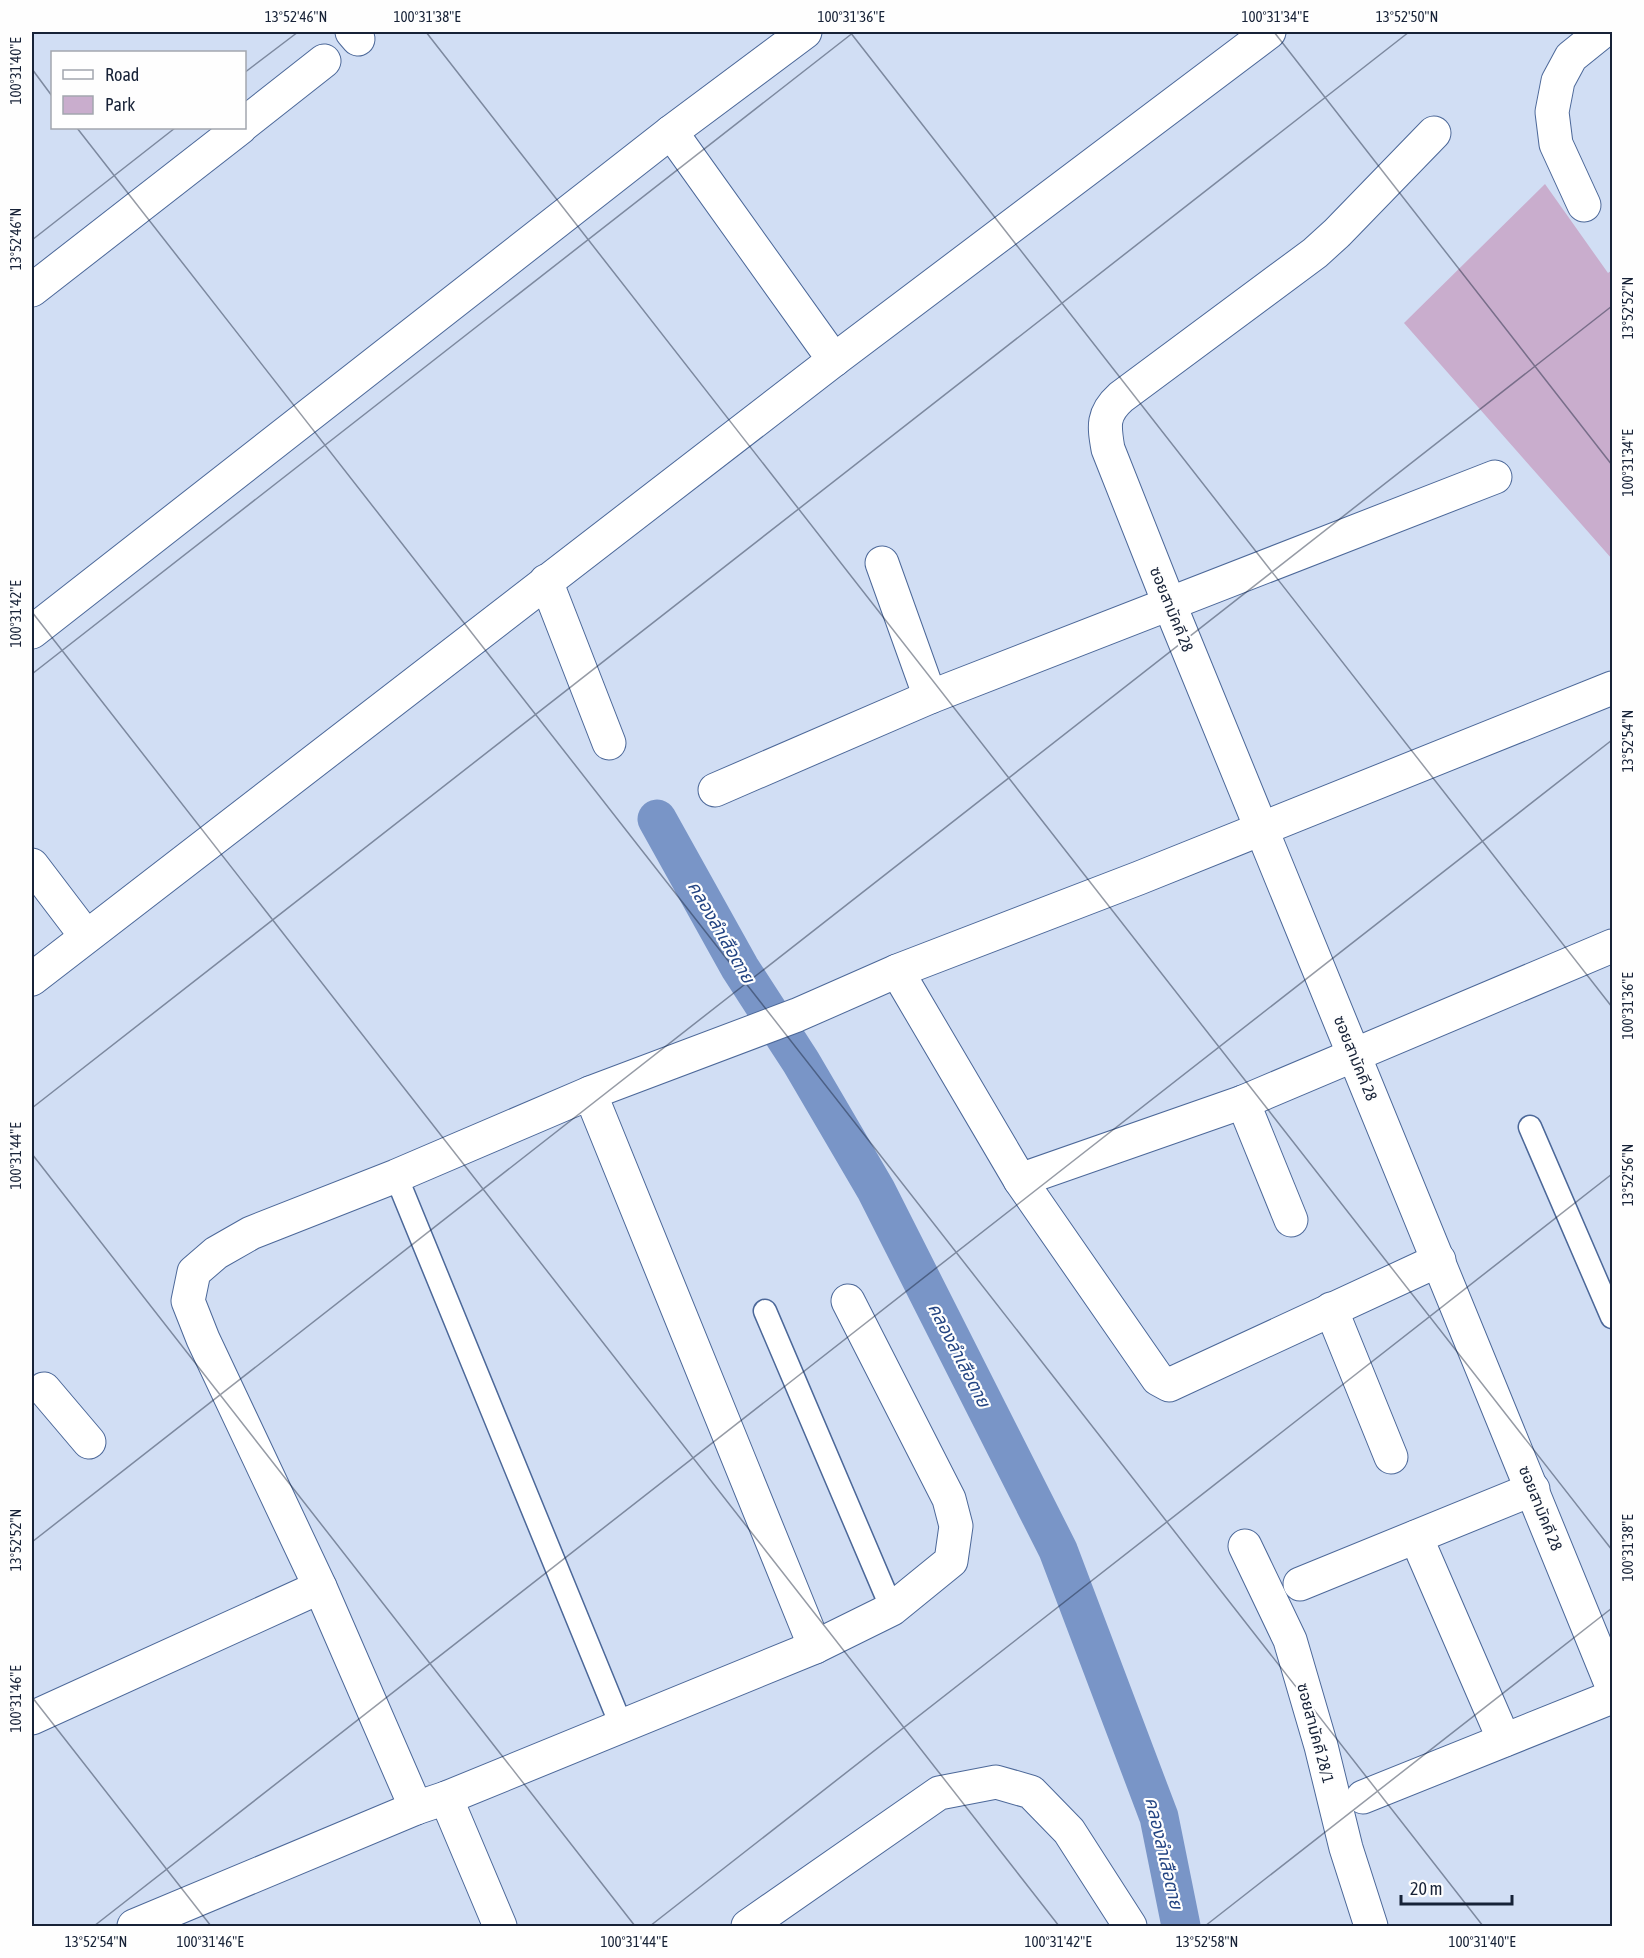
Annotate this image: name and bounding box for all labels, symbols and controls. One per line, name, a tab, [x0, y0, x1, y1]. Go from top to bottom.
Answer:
text: 13°52'46"N	[265, 8, 327, 25]
text: 100°31'38"E	[393, 8, 461, 25]
text: 100°31'36"E	[817, 8, 885, 25]
text: 100°31'34"E	[1241, 8, 1309, 25]
text: 13°52'50"N	[1376, 8, 1438, 25]
text: 100°31'40"E	[7, 37, 24, 105]
legend	[51, 51, 246, 129]
text: Road	[105, 64, 139, 85]
text: Park	[105, 94, 135, 115]
text: 13°52'46"N	[7, 208, 24, 270]
text: 13°52'52"N	[1619, 277, 1636, 339]
text: 100°31'34"E	[1619, 429, 1636, 497]
street label: ซอยสามัคคี 28	[1147, 564, 1197, 654]
text: 100°31'42"E	[7, 580, 24, 648]
text: 13°52'54"N	[1619, 710, 1636, 772]
water label: คลองลำเสือตาย	[684, 877, 760, 988]
text: 100°31'36"E	[1619, 972, 1636, 1040]
street label: ซอยสามัคคี 28	[1331, 1013, 1381, 1103]
text: 100°31'44"E	[7, 1122, 24, 1190]
text: 13°52'56"N	[1619, 1144, 1636, 1206]
water label: คลองลำเสือตาย	[924, 1299, 995, 1412]
street label: ซอยสามัคคี 28	[1516, 1463, 1566, 1553]
text: 13°52'52"N	[7, 1509, 24, 1571]
text: 100°31'38"E	[1619, 1514, 1636, 1582]
text: 100°31'46"E	[7, 1665, 24, 1733]
street label: ซอยสามัคคี 28/1	[1294, 1681, 1338, 1785]
water label: คลองลำเสือตาย	[1141, 1795, 1188, 1912]
scale bar	[1401, 1868, 1512, 1906]
text: 20 m	[1410, 1878, 1442, 1899]
text: 13°52'54"N	[65, 1933, 127, 1950]
text: 100°31'46"E	[176, 1933, 244, 1950]
text: 100°31'44"E	[600, 1933, 668, 1950]
text: 100°31'42"E	[1024, 1933, 1092, 1950]
text: 13°52'58"N	[1176, 1933, 1238, 1950]
text: 100°31'40"E	[1448, 1933, 1516, 1950]

